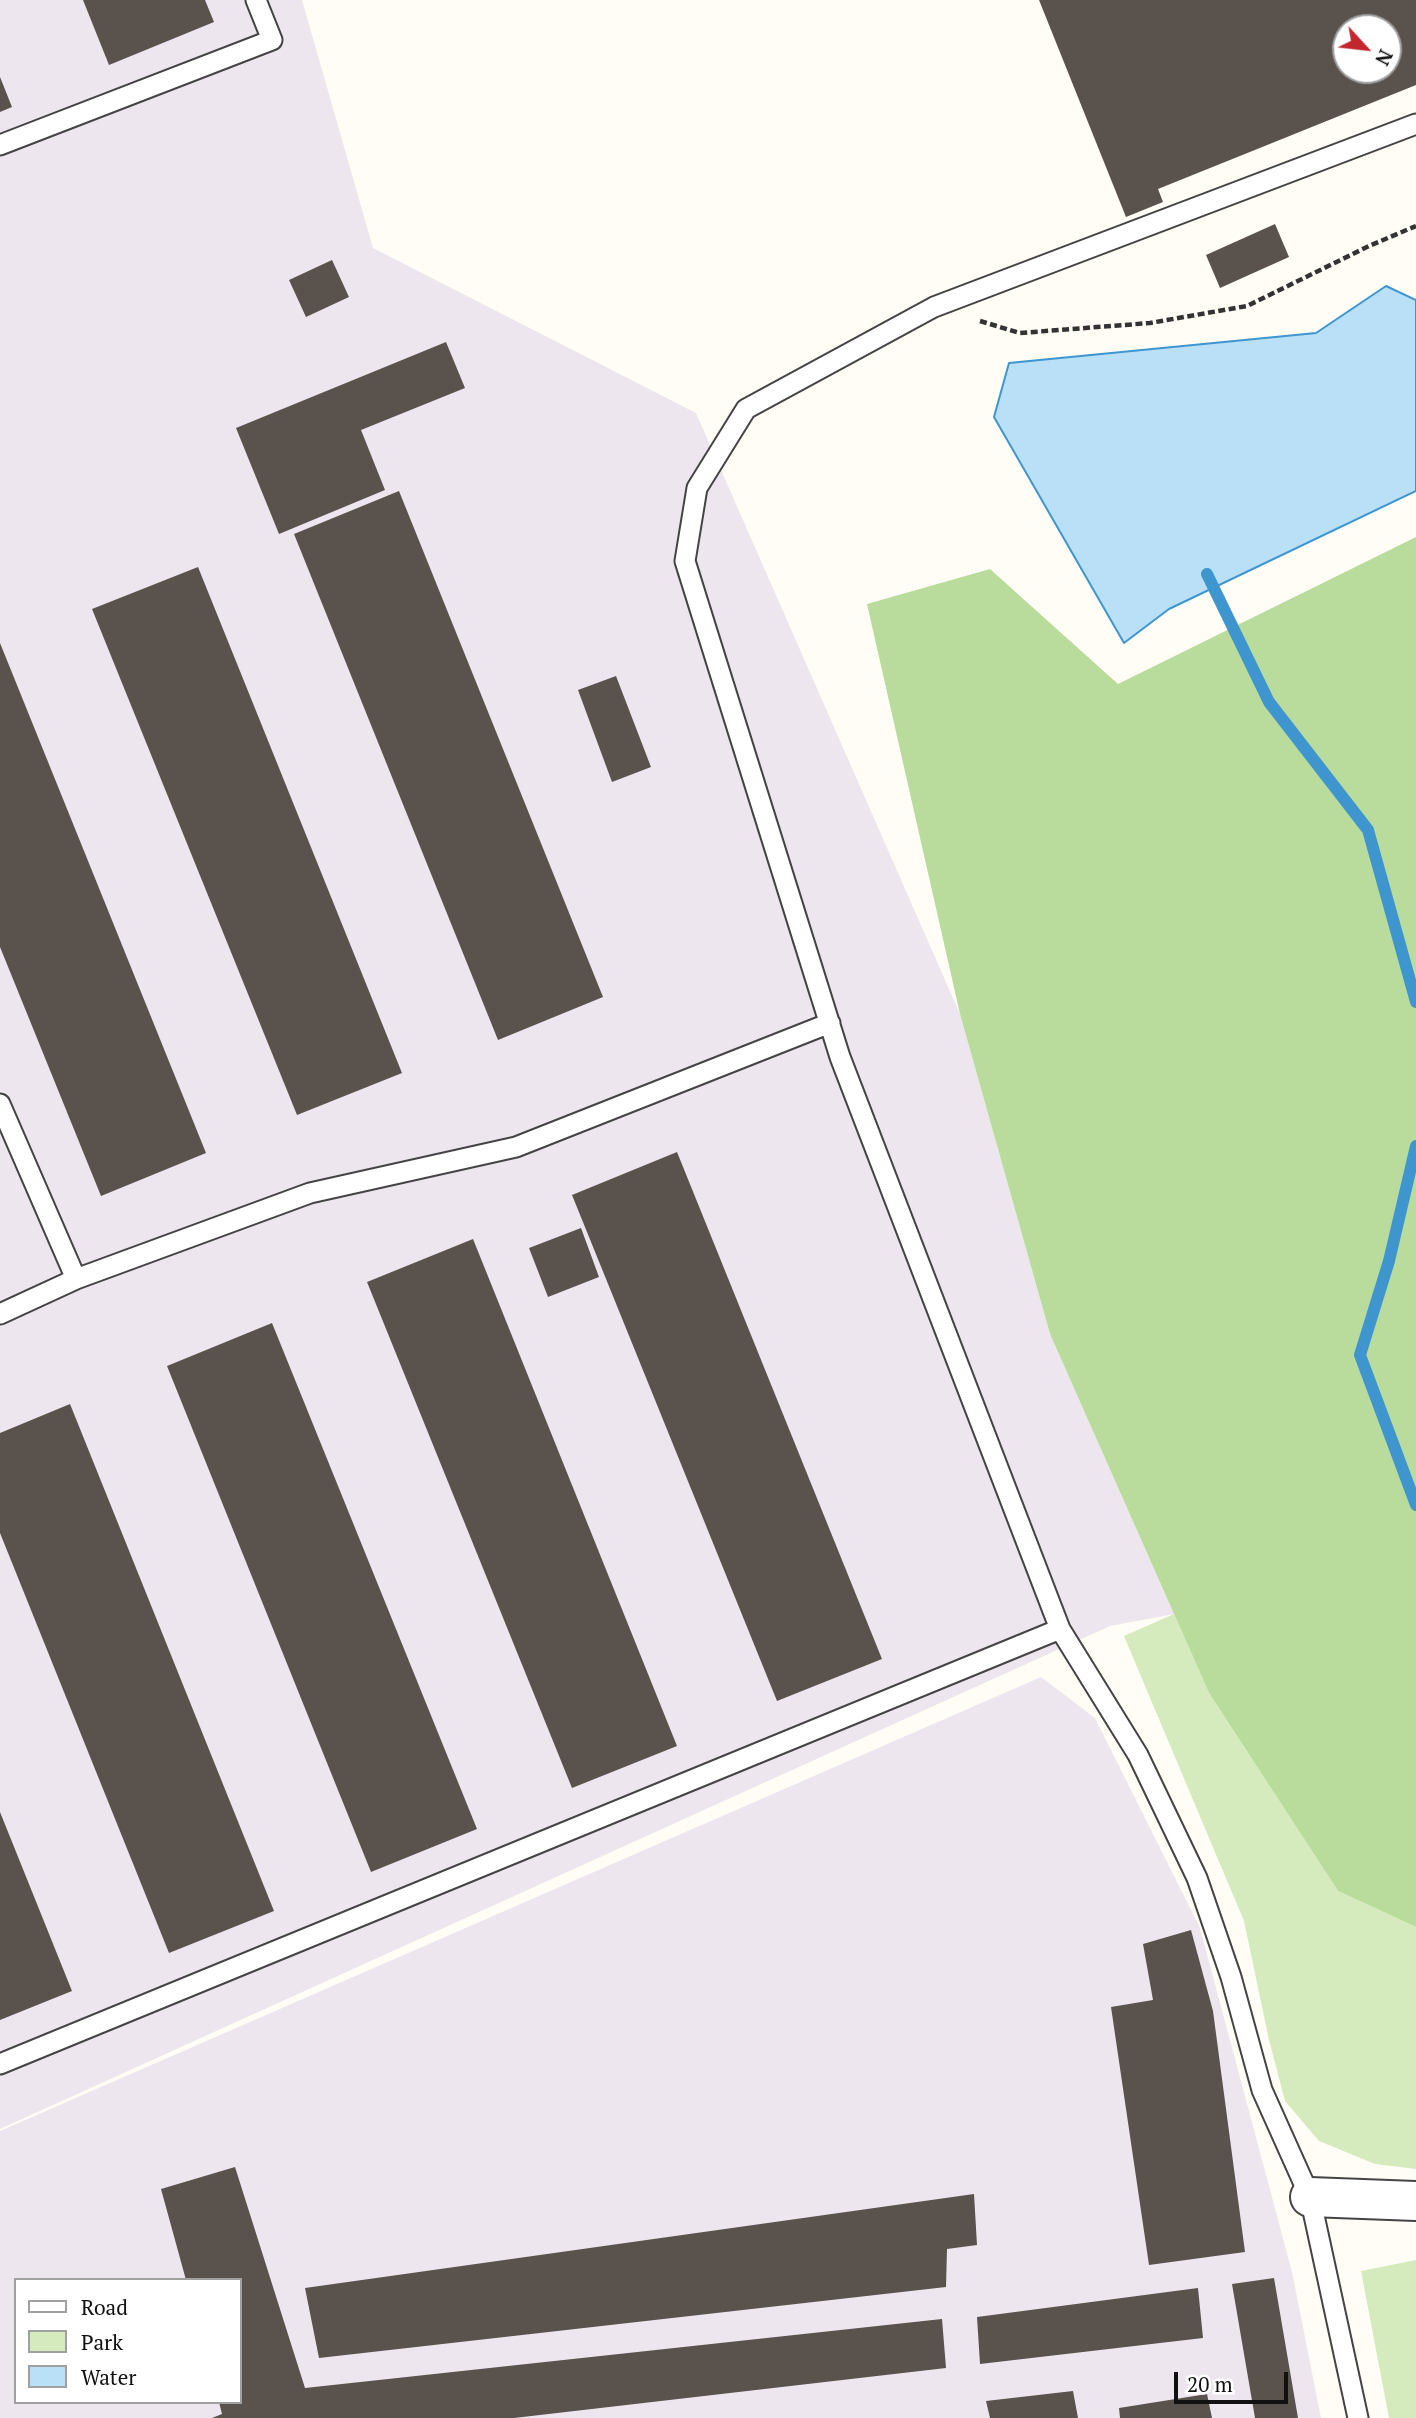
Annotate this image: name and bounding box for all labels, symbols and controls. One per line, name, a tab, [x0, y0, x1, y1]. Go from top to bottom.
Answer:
north arrow	[1332, 14, 1402, 84]
text: N	[1370, 46, 1399, 70]
legend	[14, 2278, 242, 2404]
text: Road	[81, 2293, 128, 2321]
text: Park	[81, 2328, 123, 2356]
scale bar	[1178, 2358, 1292, 2402]
text: Water	[81, 2363, 136, 2391]
text: 20 m	[1187, 2370, 1233, 2398]

